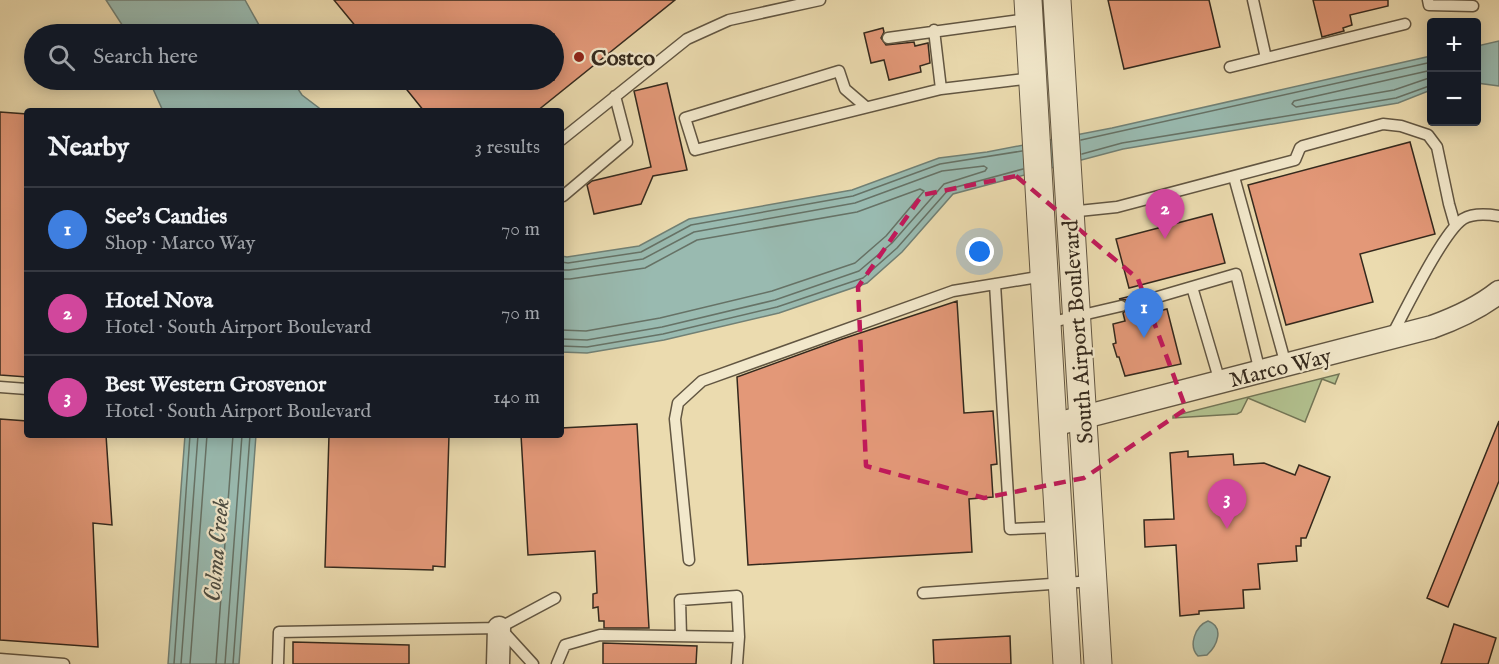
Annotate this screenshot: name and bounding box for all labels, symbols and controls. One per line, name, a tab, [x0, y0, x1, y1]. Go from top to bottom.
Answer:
map controls	[1427, 18, 1481, 126]
button: +	[1427, 18, 1481, 72]
search box	[24, 24, 564, 90]
icon: search	[45, 41, 78, 74]
text: Search here	[93, 43, 198, 71]
place label: Costco	[591, 45, 655, 73]
marker: Costco	[572, 50, 586, 64]
button: −	[1427, 72, 1481, 126]
text: Nearby	[48, 131, 129, 164]
text: 3 results	[475, 135, 540, 160]
pin: 2	[1146, 190, 1184, 239]
text: See's Candies	[105, 203, 227, 231]
text: 1	[64, 217, 71, 242]
text: 70 m	[501, 217, 540, 242]
street label: South Airport Boulevard	[1057, 219, 1101, 445]
text: Shop · Marco Way	[105, 231, 255, 256]
your location	[965, 237, 994, 266]
text: Hotel Nova	[105, 287, 213, 315]
pin: 1	[1124, 288, 1164, 338]
text: 2	[63, 301, 72, 326]
text: 70 m	[501, 301, 540, 326]
text: Hotel · South Airport Boulevard	[105, 315, 371, 340]
street label: Marco Way	[1227, 343, 1335, 395]
text: Best Western Grosvenor	[105, 371, 326, 399]
text: 3	[64, 385, 71, 410]
text: 140 m	[493, 385, 540, 410]
text: Hotel · South Airport Boulevard	[105, 399, 371, 424]
pin: 3	[1208, 480, 1246, 529]
water label: Colma Creek	[198, 497, 237, 603]

